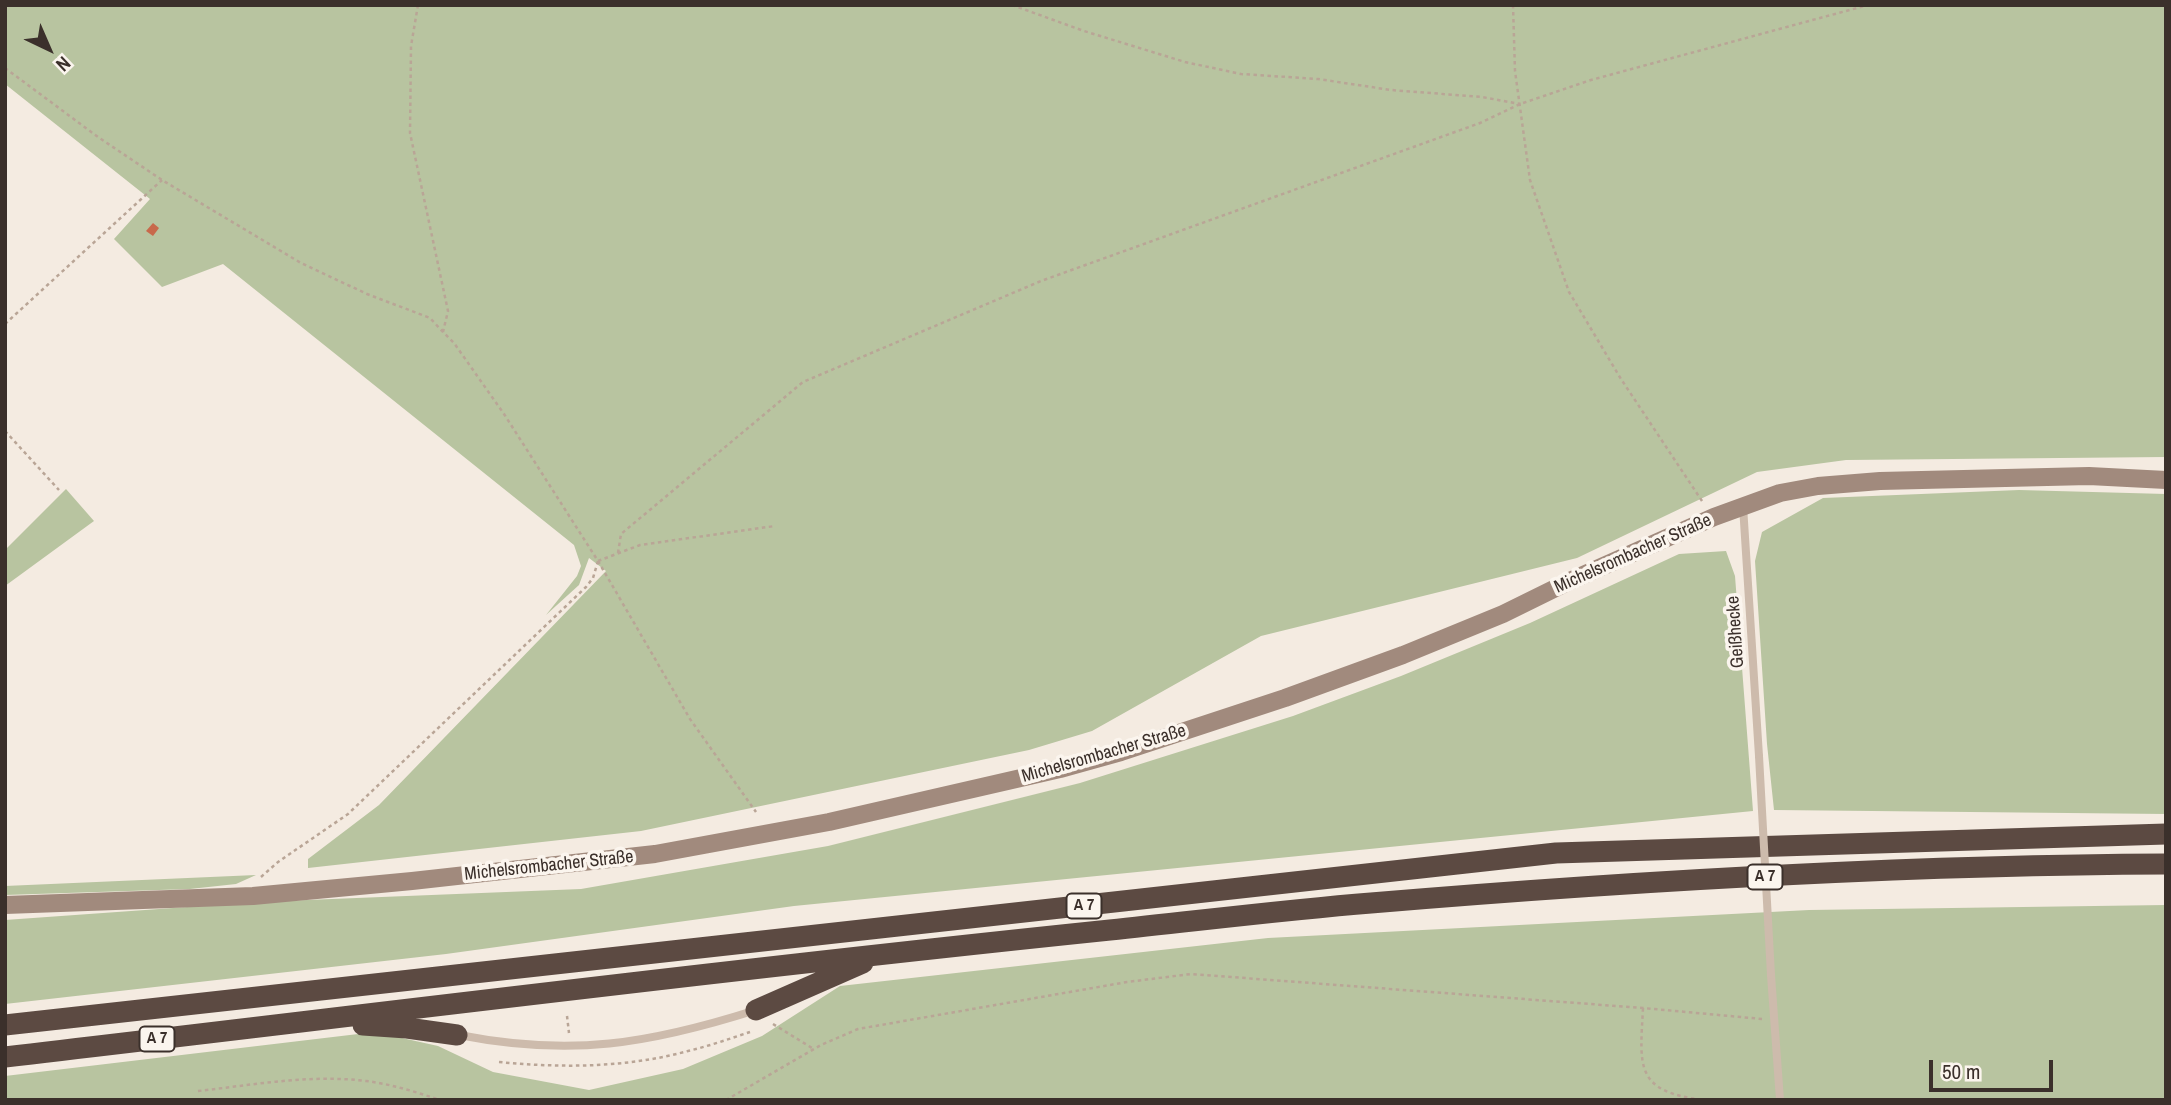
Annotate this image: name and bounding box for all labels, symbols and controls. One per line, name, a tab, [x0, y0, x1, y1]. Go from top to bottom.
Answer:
north arrow	[14, 14, 84, 84]
text: N	[51, 51, 77, 77]
street label: Michelsrombacher Straße	[1551, 510, 1715, 598]
street label: Geißhecke	[1723, 595, 1749, 669]
street label: Michelsrombacher Straße	[1019, 720, 1189, 788]
street label: Michelsrombacher Straße	[463, 846, 635, 886]
road number: A 7	[1748, 864, 1782, 890]
road number: A 7	[1066, 893, 1102, 918]
road number: A 7	[140, 1026, 174, 1051]
scale bar	[1933, 1046, 2057, 1090]
text: 50 m	[1942, 1057, 1980, 1086]

